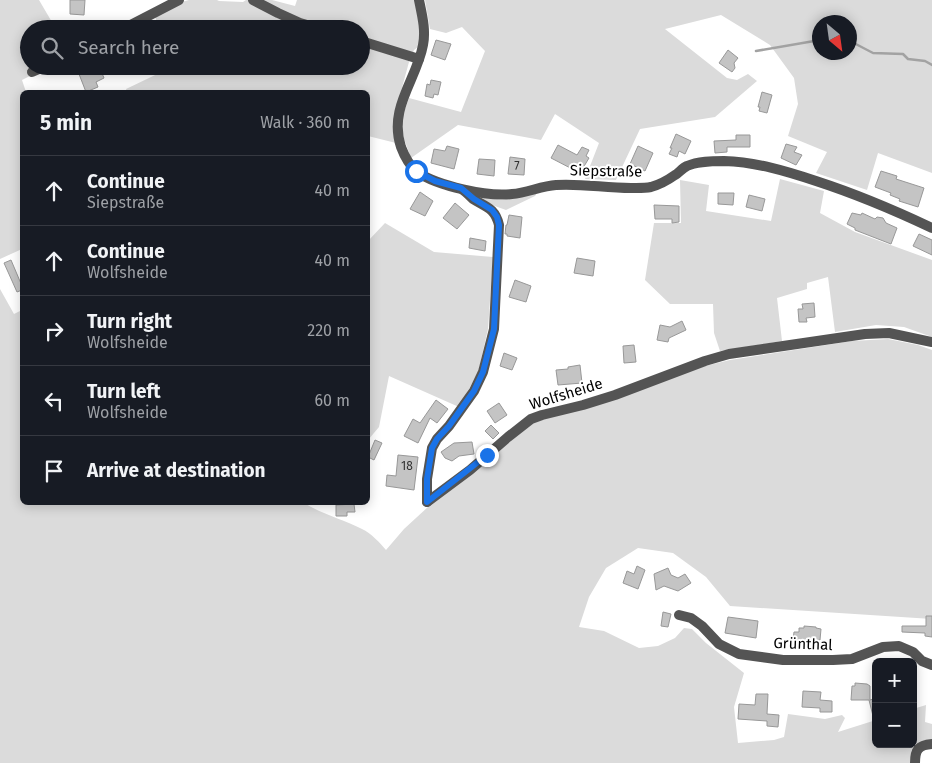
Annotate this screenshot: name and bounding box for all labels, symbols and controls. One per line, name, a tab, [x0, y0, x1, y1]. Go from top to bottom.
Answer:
north arrow	[812, 15, 857, 60]
search box	[20, 20, 370, 75]
icon: search	[38, 34, 66, 62]
text: Search here	[78, 36, 179, 59]
text: 5 min	[40, 110, 92, 136]
text: Walk · 360 m	[260, 113, 350, 132]
house number: 7	[514, 159, 520, 173]
route start	[405, 160, 428, 183]
street label: Siepstraße	[570, 161, 642, 181]
text: Continue	[87, 170, 165, 193]
icon: ahead	[40, 177, 68, 205]
text: 40 m	[315, 181, 350, 200]
text: Siepstraße	[87, 193, 164, 212]
text: Continue	[87, 240, 165, 263]
icon: ahead	[40, 247, 68, 275]
text: 40 m	[315, 251, 350, 270]
text: Wolfsheide	[87, 263, 168, 282]
text: Turn right	[87, 310, 172, 333]
icon: right	[40, 317, 68, 345]
text: 220 m	[307, 321, 350, 340]
text: Wolfsheide	[87, 333, 168, 352]
street label: Wolfsheide	[527, 374, 605, 414]
text: Turn left	[87, 380, 161, 403]
icon: left	[40, 387, 68, 415]
text: 60 m	[315, 391, 350, 410]
text: Wolfsheide	[87, 403, 168, 422]
route end	[476, 444, 499, 467]
icon: arrive	[40, 457, 68, 485]
text: Arrive at destination	[87, 459, 266, 482]
house number: 18	[401, 459, 413, 473]
street label: Grünthal	[773, 634, 834, 654]
map controls	[872, 658, 917, 748]
button: +	[872, 658, 917, 703]
button: −	[872, 703, 917, 748]

